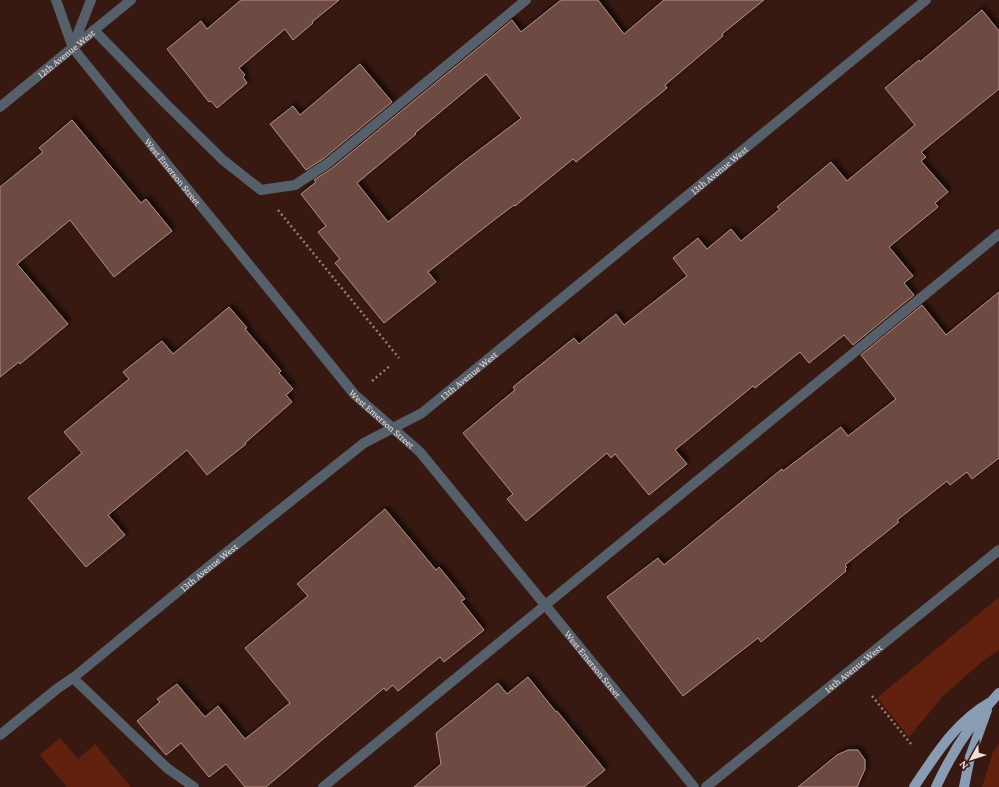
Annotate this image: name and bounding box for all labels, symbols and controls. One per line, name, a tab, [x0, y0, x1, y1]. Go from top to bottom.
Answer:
street label: 12th Avenue West	[35, 26, 97, 80]
street label: West Emerson Street	[143, 136, 204, 208]
street label: 13th Avenue West	[688, 143, 750, 196]
street label: 13th Avenue West	[438, 348, 500, 402]
street label: West Emerson Street	[347, 387, 417, 451]
street label: 13th Avenue West	[178, 540, 240, 593]
street label: West Emerson Street	[563, 628, 624, 700]
street label: 14th Avenue West	[822, 641, 884, 695]
north arrow	[951, 739, 991, 779]
text: N	[956, 758, 970, 772]

